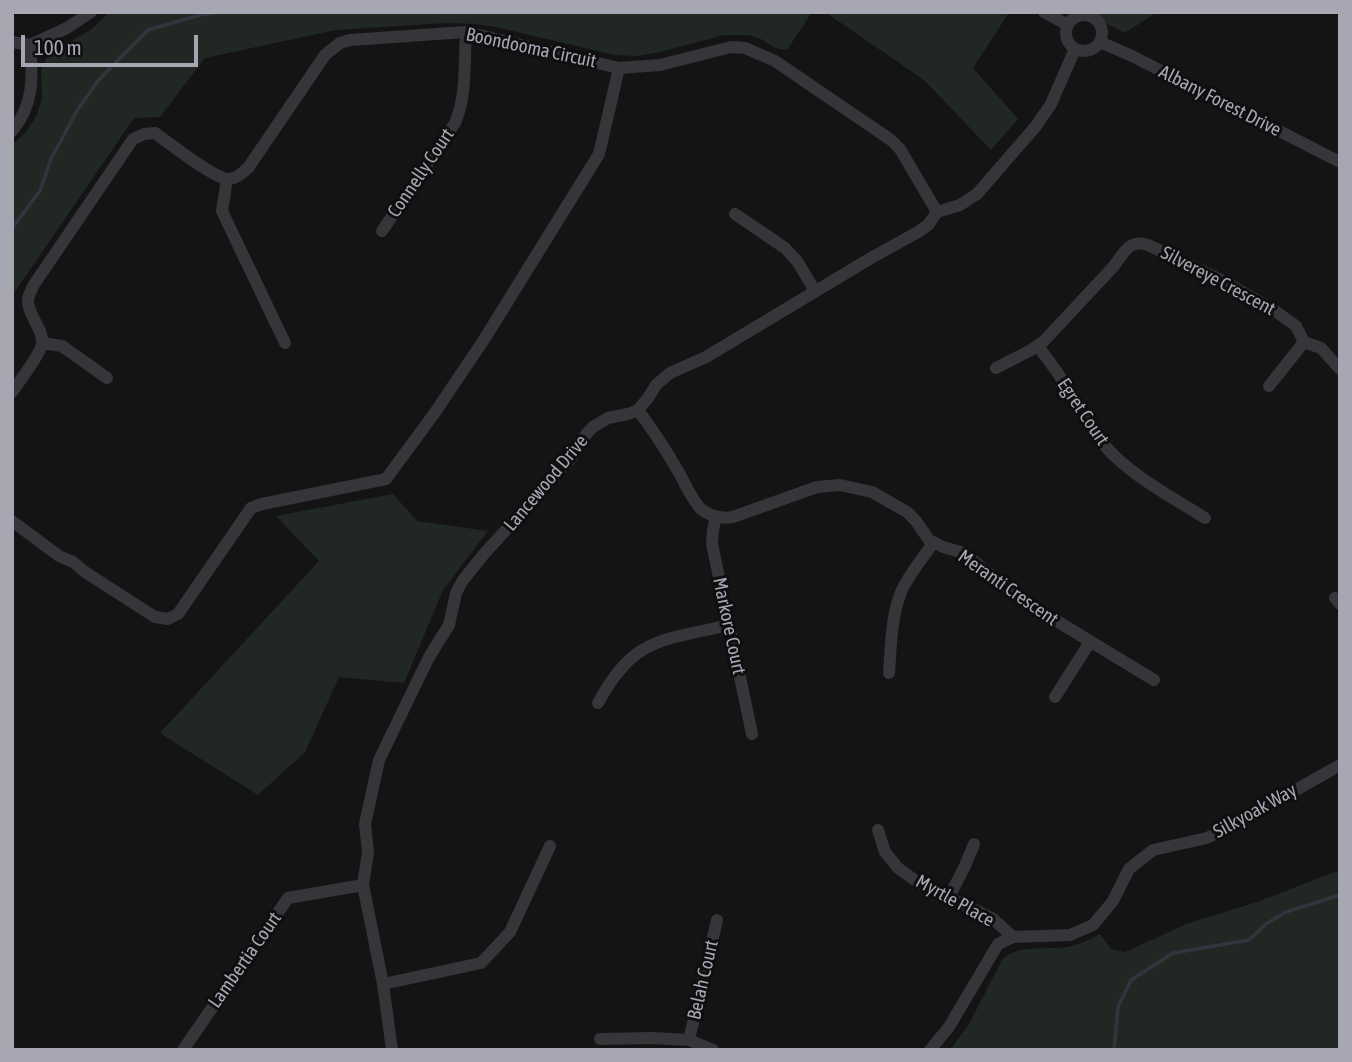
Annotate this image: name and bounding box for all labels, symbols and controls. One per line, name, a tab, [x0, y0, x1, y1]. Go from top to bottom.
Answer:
scale bar	[24, 21, 201, 65]
street label: Boondooma Circuit	[464, 23, 598, 73]
text: 100 m	[34, 35, 82, 59]
street label: Albany Forest Drive	[1155, 60, 1285, 142]
street label: Connelly Court	[383, 124, 459, 222]
street label: Silvereye Crescent	[1157, 241, 1279, 321]
street label: Egret Court	[1052, 374, 1114, 450]
street label: Lancewood Drive	[499, 430, 593, 536]
street label: Meranti Crescent	[954, 545, 1062, 631]
street label: Markore Court	[708, 575, 750, 677]
street label: Silkyoak Way	[1209, 779, 1301, 843]
street label: Myrtle Place	[912, 870, 998, 932]
street label: Lambertia Court	[204, 908, 286, 1012]
street label: Belah Court	[683, 938, 723, 1022]

